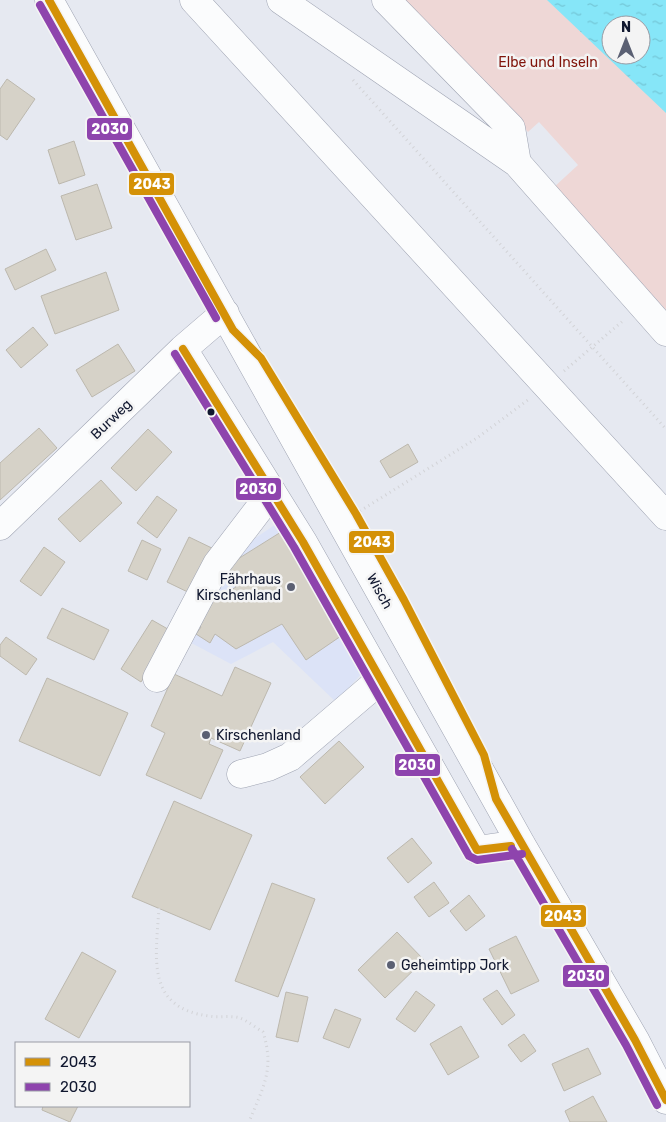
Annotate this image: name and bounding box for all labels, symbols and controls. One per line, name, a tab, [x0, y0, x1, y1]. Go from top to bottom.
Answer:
north arrow	[601, 15, 651, 65]
text: N	[621, 19, 631, 36]
park label: Elbe und Inseln	[498, 54, 598, 71]
line badge: 2030	[86, 117, 133, 141]
text: 2030	[91, 121, 129, 138]
line badge: 2043	[128, 172, 175, 196]
text: 2043	[133, 176, 171, 193]
street label: Burweg	[87, 396, 135, 443]
unlabelled marker	[206, 407, 216, 417]
line badge: 2030	[235, 477, 282, 501]
text: 2030	[239, 481, 277, 498]
line badge: 2043	[348, 530, 395, 554]
text: 2043	[353, 534, 391, 551]
place label: Fährhaus Kirschenland	[196, 571, 281, 604]
street label: Wisch	[363, 571, 396, 612]
marker: Fährhaus Kirschenland	[285, 581, 297, 593]
place label: Kirschenland	[216, 727, 301, 744]
marker: Kirschenland	[200, 729, 212, 741]
line badge: 2030	[394, 753, 441, 777]
text: 2030	[398, 757, 436, 774]
line badge: 2043	[540, 904, 587, 928]
text: 2043	[544, 908, 582, 925]
place label: Geheimtipp Jork	[401, 957, 510, 974]
marker: Geheimtipp Jork	[385, 959, 397, 971]
line badge: 2030	[562, 964, 610, 988]
text: 2030	[567, 968, 605, 985]
legend	[15, 1042, 190, 1107]
text: 2043	[60, 1053, 97, 1071]
text: 2030	[60, 1078, 97, 1096]

